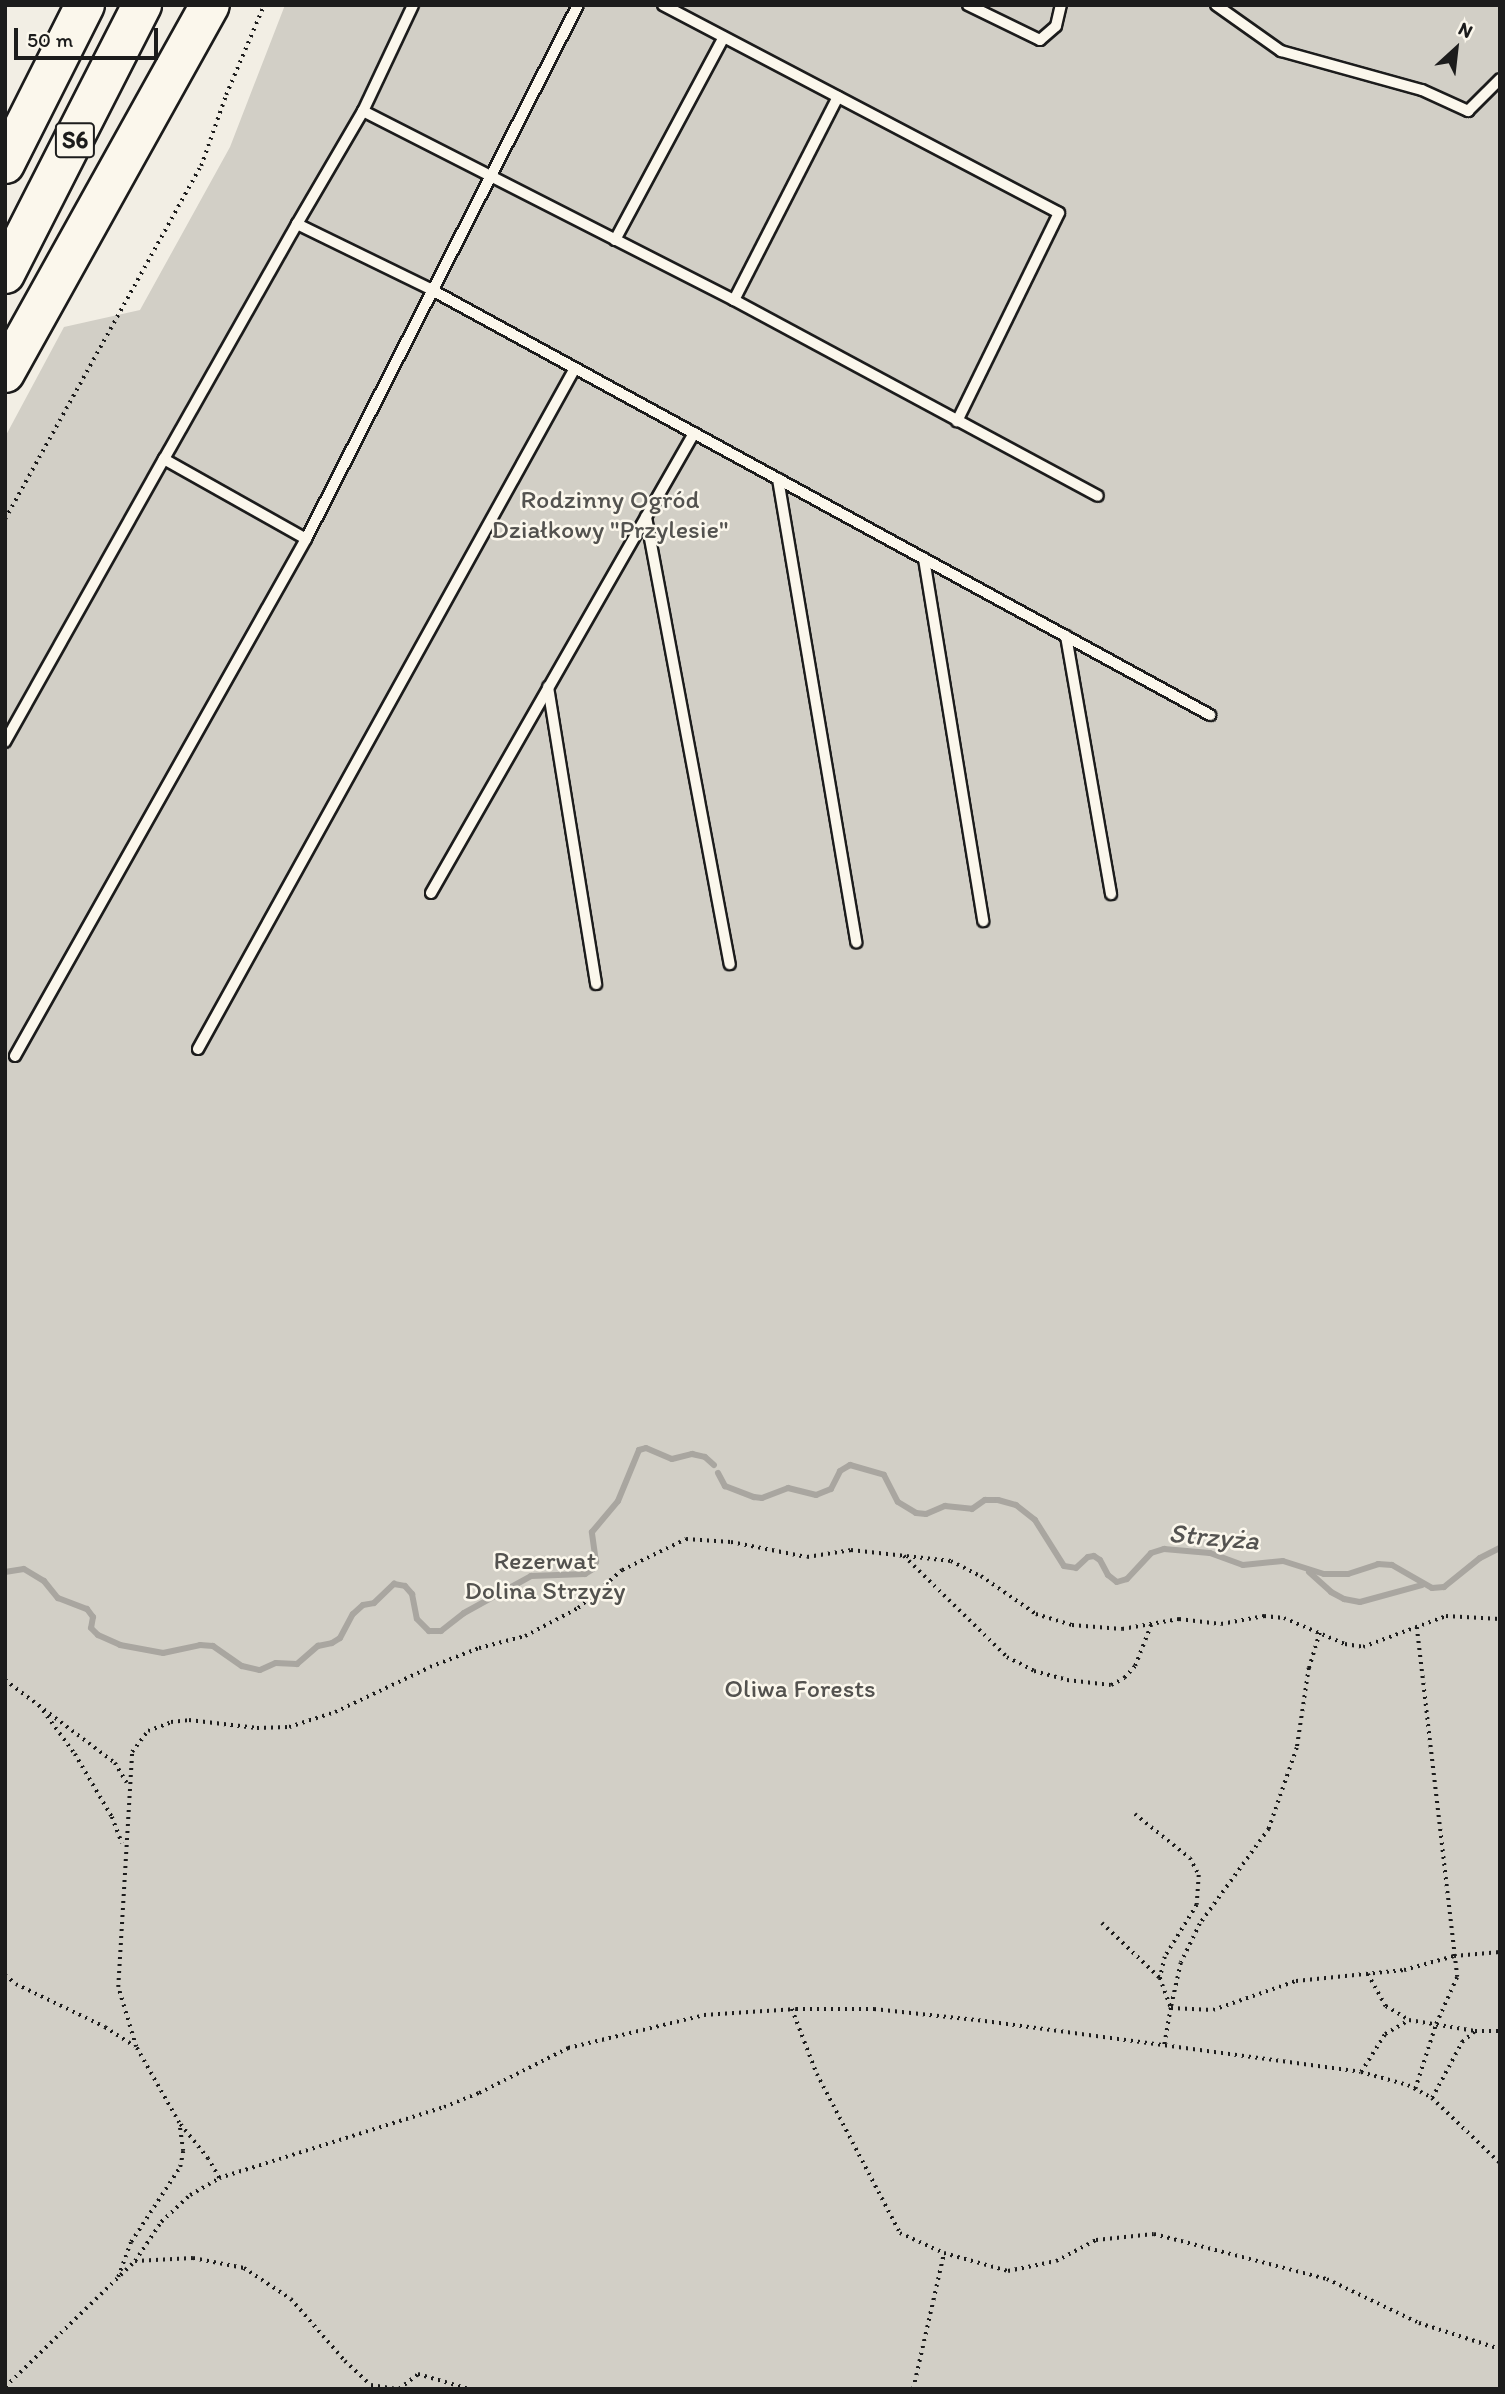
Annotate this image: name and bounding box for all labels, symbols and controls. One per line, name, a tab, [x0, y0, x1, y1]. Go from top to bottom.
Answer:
scale bar	[18, 14, 161, 58]
north arrow	[1421, 14, 1491, 84]
text: N	[1455, 17, 1477, 43]
text: 50 m	[27, 27, 73, 52]
road number: S6	[54, 120, 96, 160]
park label: Rodzinny Ogród Działkowy "Przylesie"	[491, 484, 729, 546]
water label: Strzyża	[1167, 1515, 1261, 1557]
park label: Rezerwat Dolina Strzyży	[465, 1545, 625, 1606]
park label: Oliwa Forests	[725, 1673, 875, 1705]

